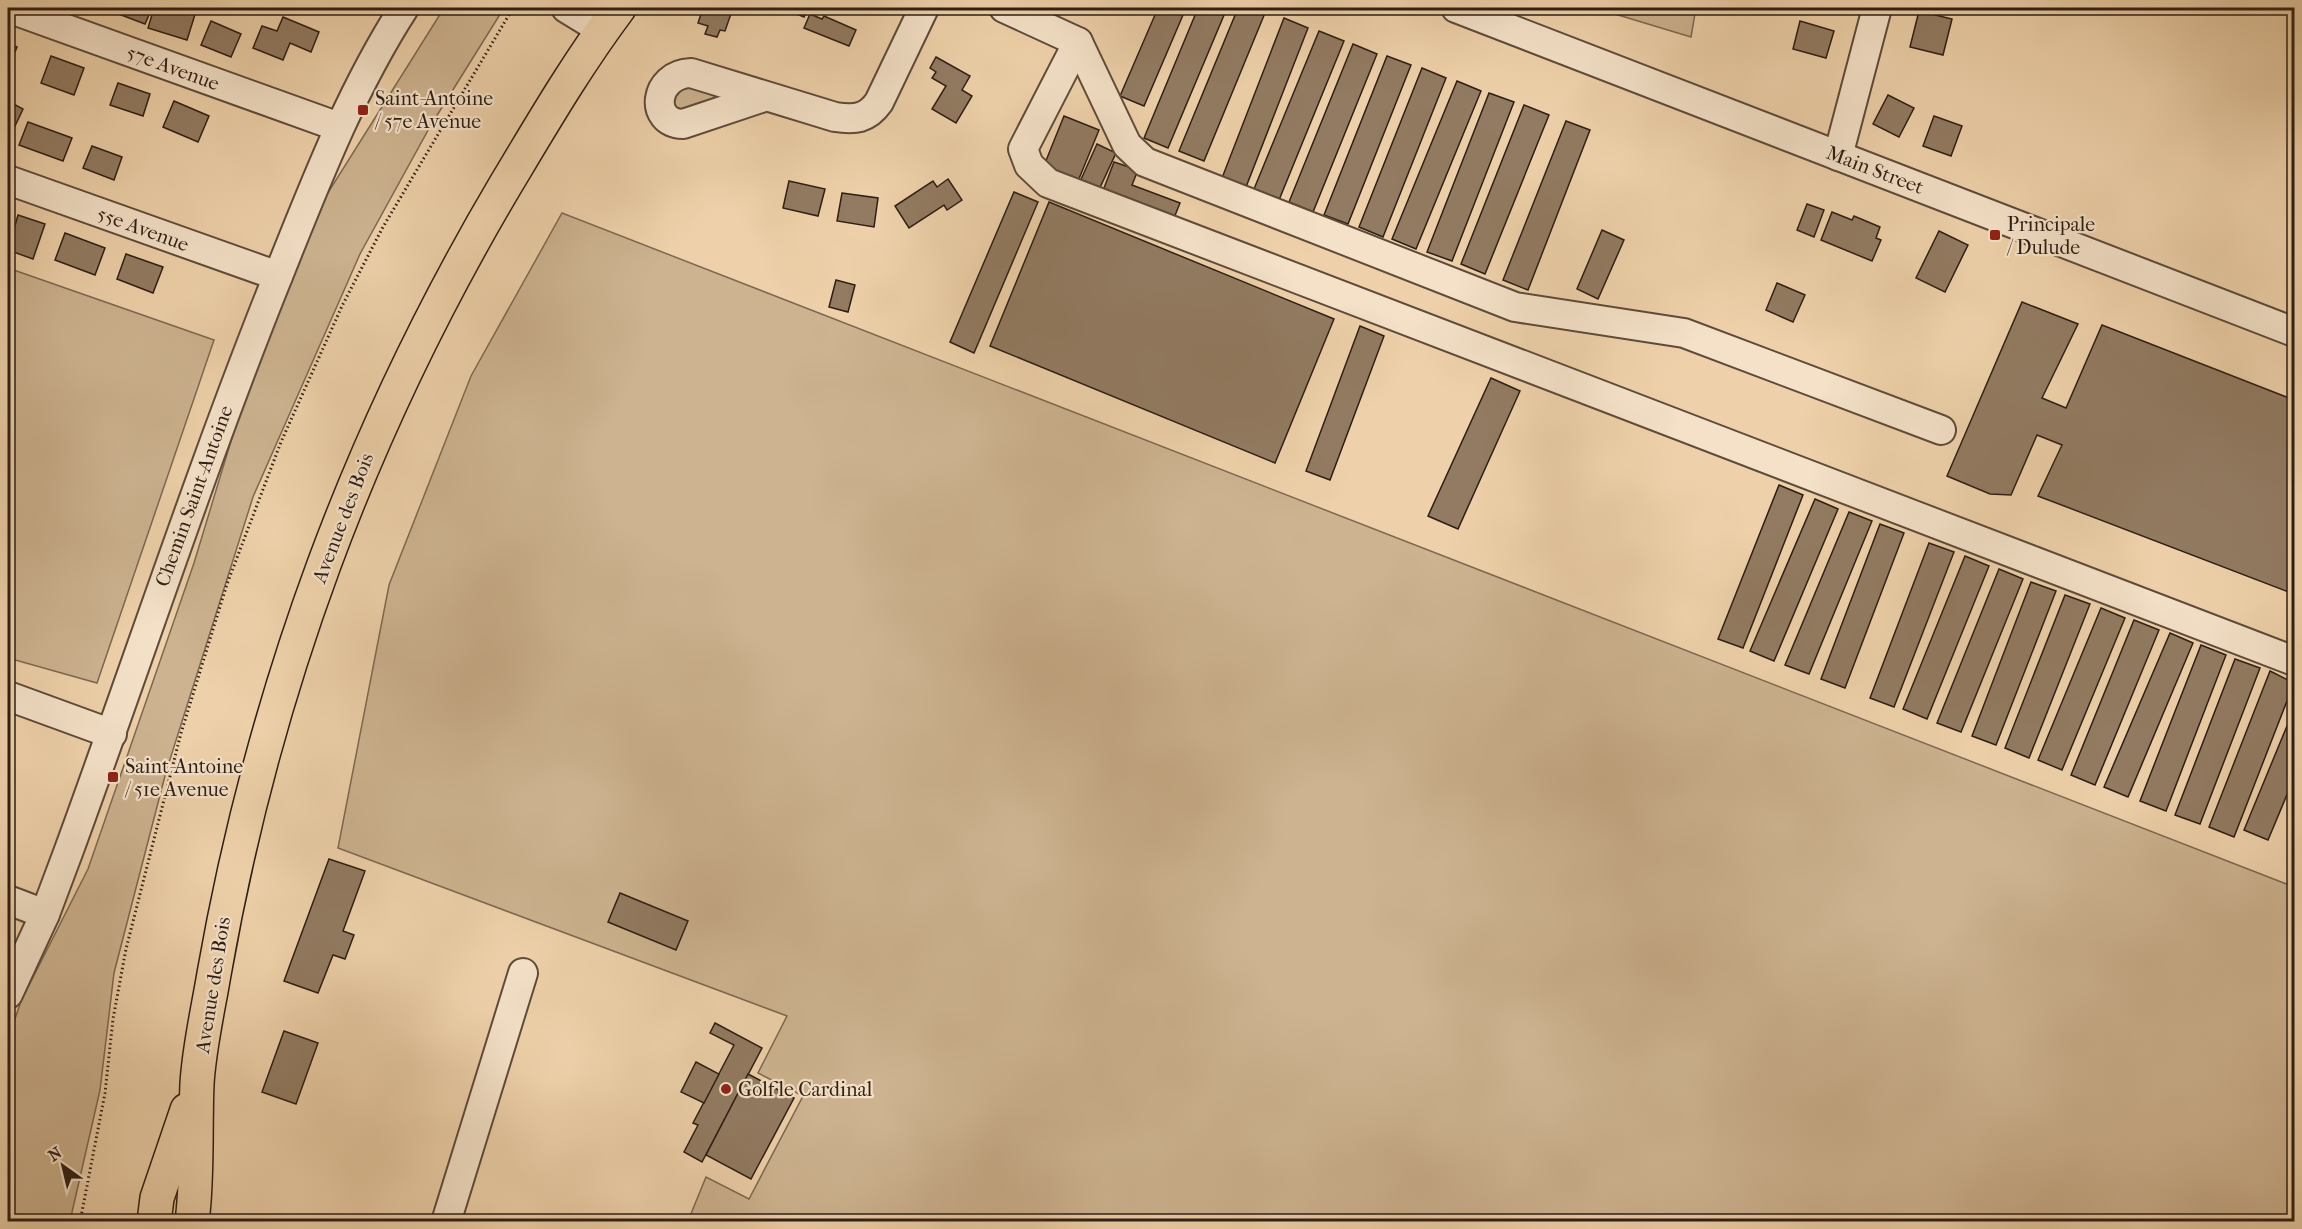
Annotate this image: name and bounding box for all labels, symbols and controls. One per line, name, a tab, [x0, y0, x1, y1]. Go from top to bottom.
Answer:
street label: 57e Avenue	[123, 41, 223, 95]
place label: Saint-Antoine / 57e Avenue	[374, 87, 493, 133]
marker: Saint-Antoine / 57e Avenue	[356, 103, 370, 117]
street label: Main Street	[1823, 141, 1927, 199]
street label: 55e Avenue	[94, 202, 192, 256]
place label: Principale / Dulude	[2006, 213, 2095, 259]
marker: Principale / Dulude	[1988, 228, 2002, 242]
street label: Chemin Saint-Antoine	[151, 402, 238, 590]
street label: Avenue des Bois	[307, 450, 378, 587]
place label: Saint-Antoine / 51e Avenue	[124, 755, 243, 801]
marker: Saint-Antoine / 51e Avenue	[106, 770, 120, 784]
street label: Avenue des Bois	[191, 915, 235, 1056]
place label: Golf le Cardinal	[738, 1078, 873, 1101]
marker: Golf le Cardinal	[719, 1082, 733, 1096]
north arrow	[33, 1136, 93, 1196]
text: N	[45, 1142, 66, 1165]

